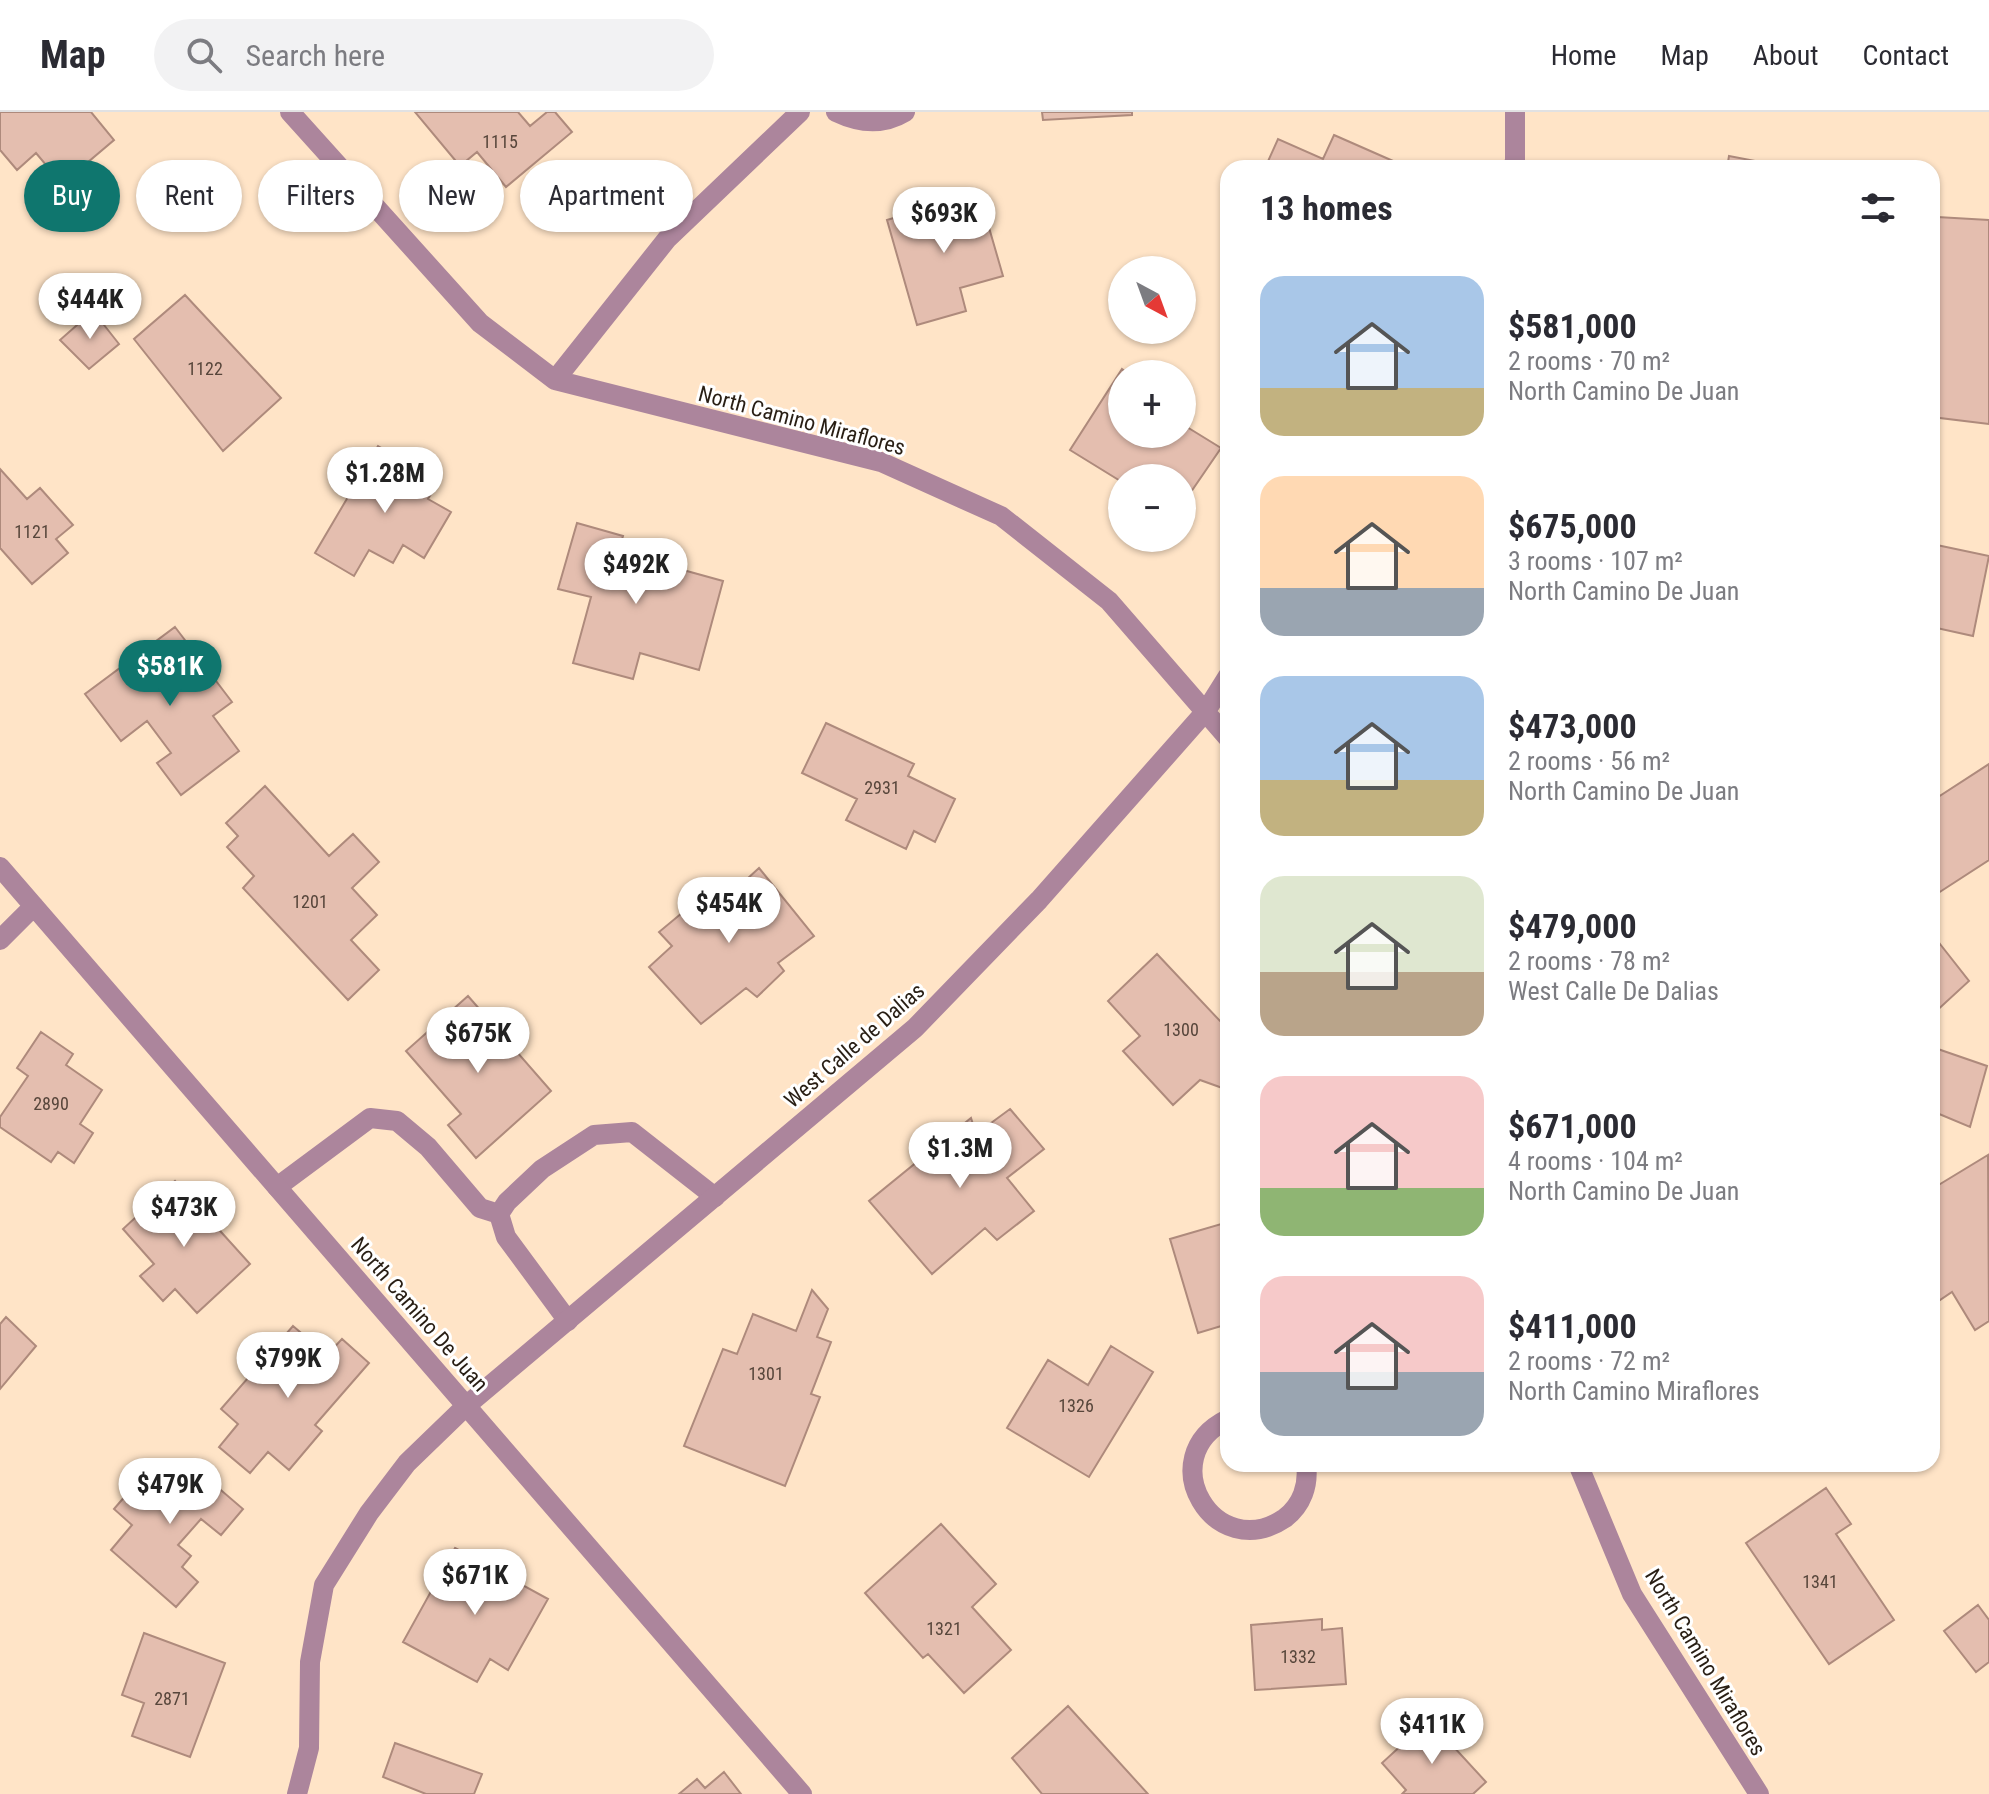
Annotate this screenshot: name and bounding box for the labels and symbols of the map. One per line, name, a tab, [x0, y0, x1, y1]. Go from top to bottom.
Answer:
house number: 1115	[482, 131, 518, 152]
pin: $693K	[888, 187, 1000, 255]
north arrow	[1108, 256, 1196, 344]
pin: $444K	[34, 273, 146, 341]
house number: 1122	[187, 358, 223, 379]
street label: North Camino Miraflores	[696, 381, 908, 460]
pin: $1.28M	[320, 447, 450, 515]
house number: 1121	[14, 521, 50, 542]
pin: $492K	[580, 538, 692, 606]
pin: $581K	[114, 640, 226, 708]
house number: 2931	[864, 777, 900, 798]
pin: $454K	[673, 877, 785, 945]
house number: 1201	[292, 891, 328, 912]
street label: West Calle de Dalias	[779, 978, 929, 1113]
pin: $675K	[422, 1007, 534, 1075]
house number: 1300	[1163, 1019, 1199, 1040]
house number: 2890	[33, 1093, 69, 1114]
pin: $1.3M	[904, 1122, 1016, 1190]
pin: $473K	[128, 1181, 240, 1249]
street label: North Camino De Juan	[346, 1232, 493, 1396]
pin: $799K	[232, 1332, 344, 1400]
house number: 1301	[748, 1363, 784, 1384]
house number: 1326	[1058, 1395, 1094, 1416]
pin: $479K	[114, 1458, 226, 1526]
pin: $671K	[419, 1549, 531, 1617]
street label: North Camino Miraflores	[1640, 1565, 1771, 1760]
house number: 1341	[1802, 1571, 1838, 1592]
house number: 1321	[926, 1618, 962, 1639]
house number: 1332	[1280, 1646, 1316, 1667]
house number: 2871	[154, 1688, 190, 1709]
pin: $411K	[1376, 1698, 1488, 1766]

